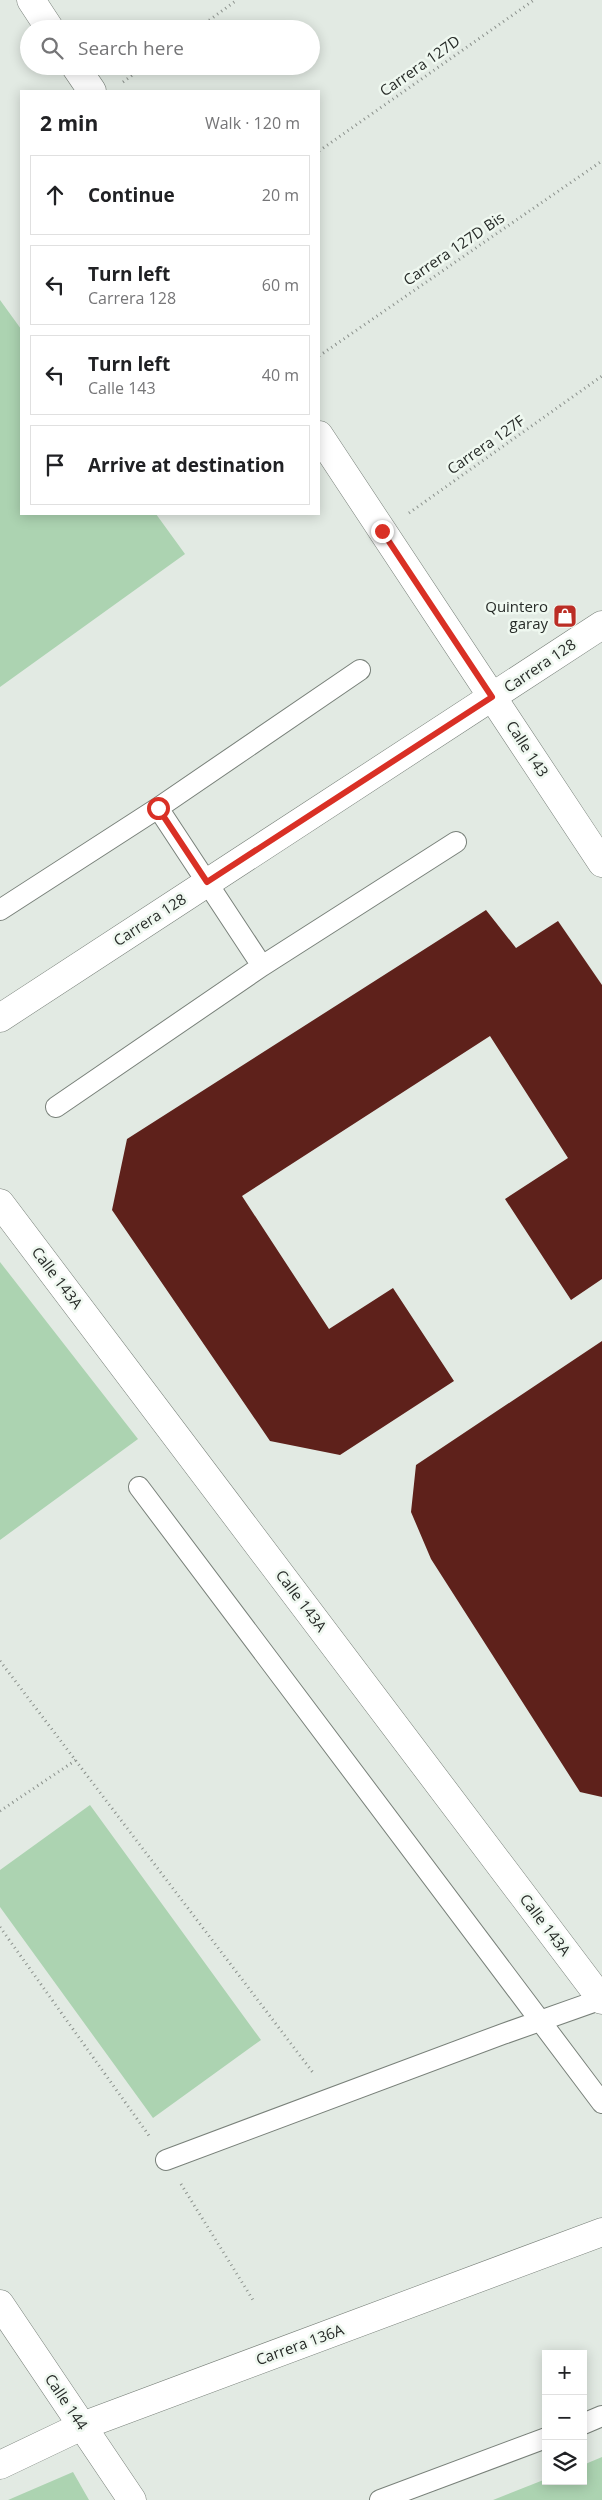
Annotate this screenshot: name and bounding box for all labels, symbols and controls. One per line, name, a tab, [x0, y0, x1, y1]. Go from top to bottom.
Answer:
search box	[20, 20, 320, 75]
street label: Carrera 127D	[375, 30, 463, 100]
icon: search	[38, 34, 66, 62]
text: Search here	[78, 35, 184, 61]
text: 2 min	[40, 109, 98, 137]
text: Walk · 120 m	[205, 112, 300, 134]
icon: ahead	[41, 181, 69, 209]
text: Continue	[88, 182, 175, 208]
text: 20 m	[262, 184, 299, 206]
street label: Carrera 127D Bis	[399, 207, 508, 289]
text: Turn left	[88, 261, 170, 287]
icon: left	[41, 271, 69, 299]
text: 60 m	[262, 274, 299, 296]
text: Carrera 128	[88, 287, 176, 309]
text: Turn left	[88, 351, 170, 377]
icon: left	[41, 361, 69, 389]
text: 40 m	[262, 364, 299, 386]
text: Calle 143	[88, 377, 156, 399]
street label: Carrera 127F	[443, 410, 528, 478]
icon: arrive	[41, 451, 69, 479]
text: Arrive at destination	[88, 452, 285, 478]
route end	[371, 520, 394, 543]
place label: Quintero garay	[485, 596, 548, 633]
shop icon: Quintero garay	[552, 603, 578, 629]
street label: Carrera 128	[500, 634, 579, 697]
street label: Calle 143	[502, 716, 553, 780]
route start	[147, 797, 170, 820]
street label: Carrera 128	[109, 888, 190, 950]
street label: Calle 143A	[28, 1242, 88, 1313]
street label: Calle 143A	[272, 1565, 332, 1636]
street label: Calle 143A	[516, 1889, 576, 1960]
street label: Carrera 136A	[253, 2319, 347, 2369]
map controls	[542, 2350, 587, 2485]
button: +	[542, 2350, 587, 2395]
street label: Calle 144	[41, 2370, 93, 2434]
button: −	[542, 2395, 587, 2440]
button: layers	[542, 2440, 587, 2485]

